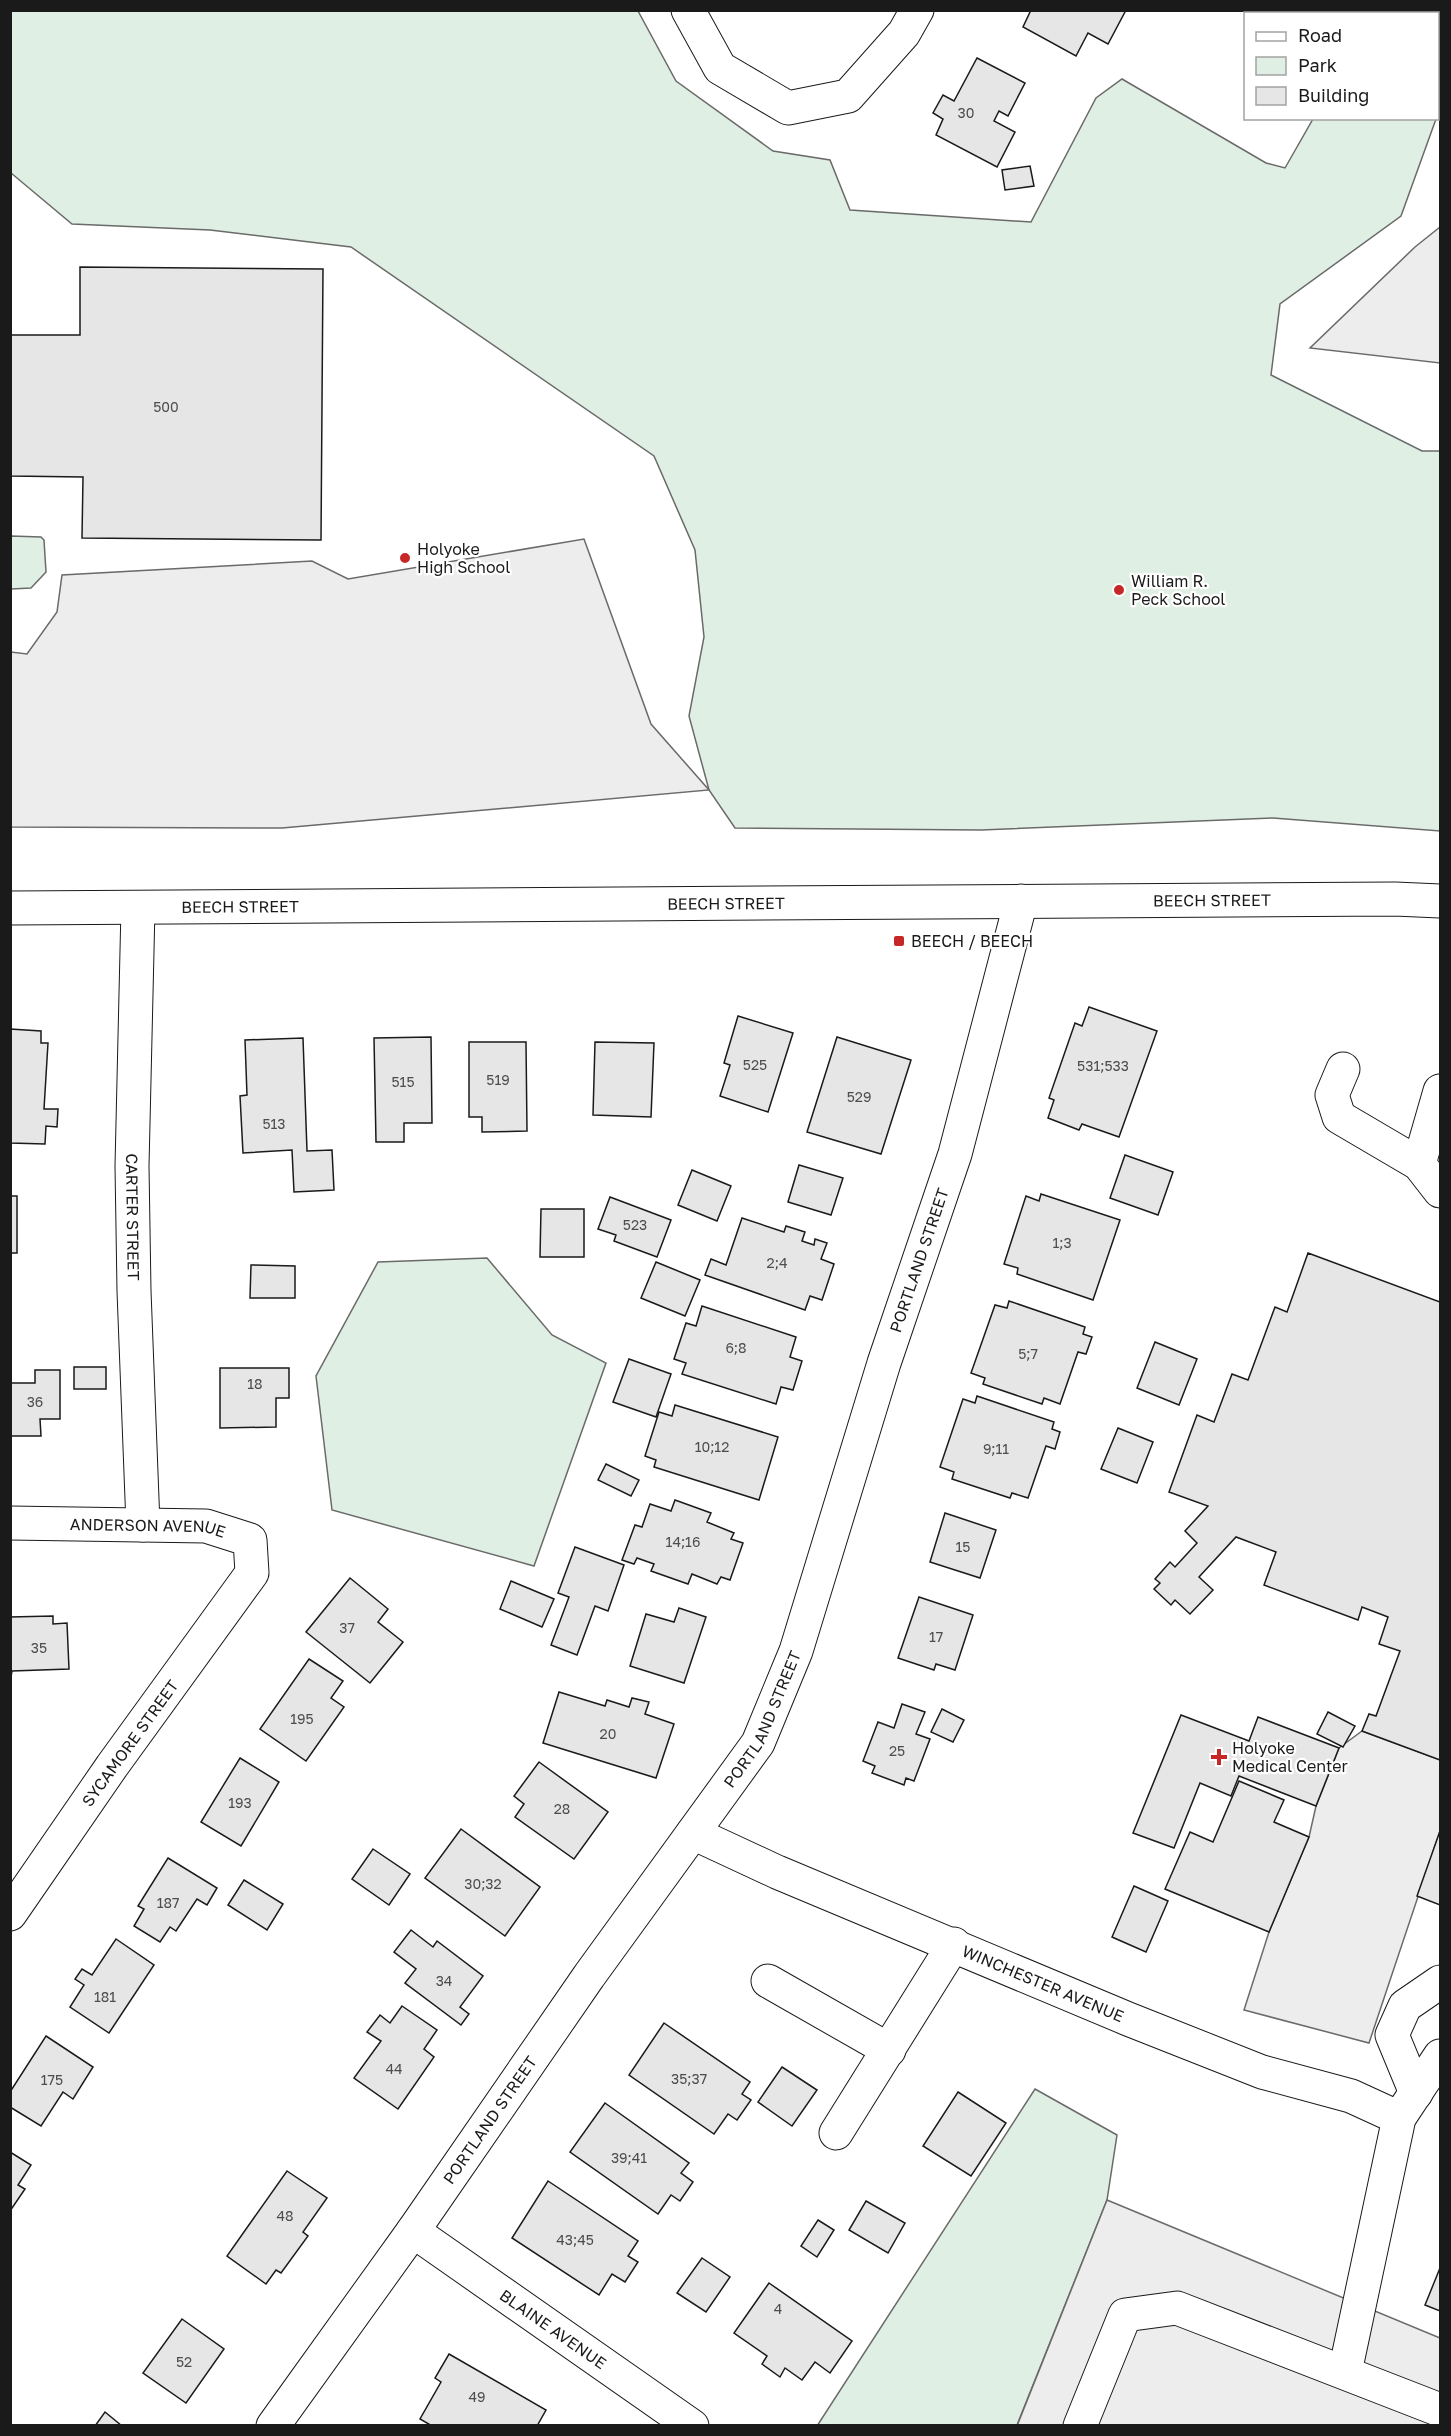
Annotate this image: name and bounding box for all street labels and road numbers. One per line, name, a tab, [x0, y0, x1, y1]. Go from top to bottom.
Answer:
street label: BEECH STREET	[1153, 890, 1271, 911]
street label: BEECH STREET	[667, 893, 785, 914]
street label: BEECH STREET	[181, 896, 299, 917]
street label: CARTER STREET	[122, 1153, 144, 1281]
street label: PORTLAND STREET	[885, 1185, 953, 1335]
street label: ANDERSON AVENUE	[70, 1514, 228, 1542]
street label: PORTLAND STREET	[719, 1648, 805, 1791]
street label: SYCAMORE STREET	[77, 1676, 183, 1810]
street label: WINCHESTER AVENUE	[959, 1941, 1127, 2026]
street label: PORTLAND STREET	[438, 2052, 541, 2188]
street label: BLAINE AVENUE	[496, 2285, 610, 2373]

